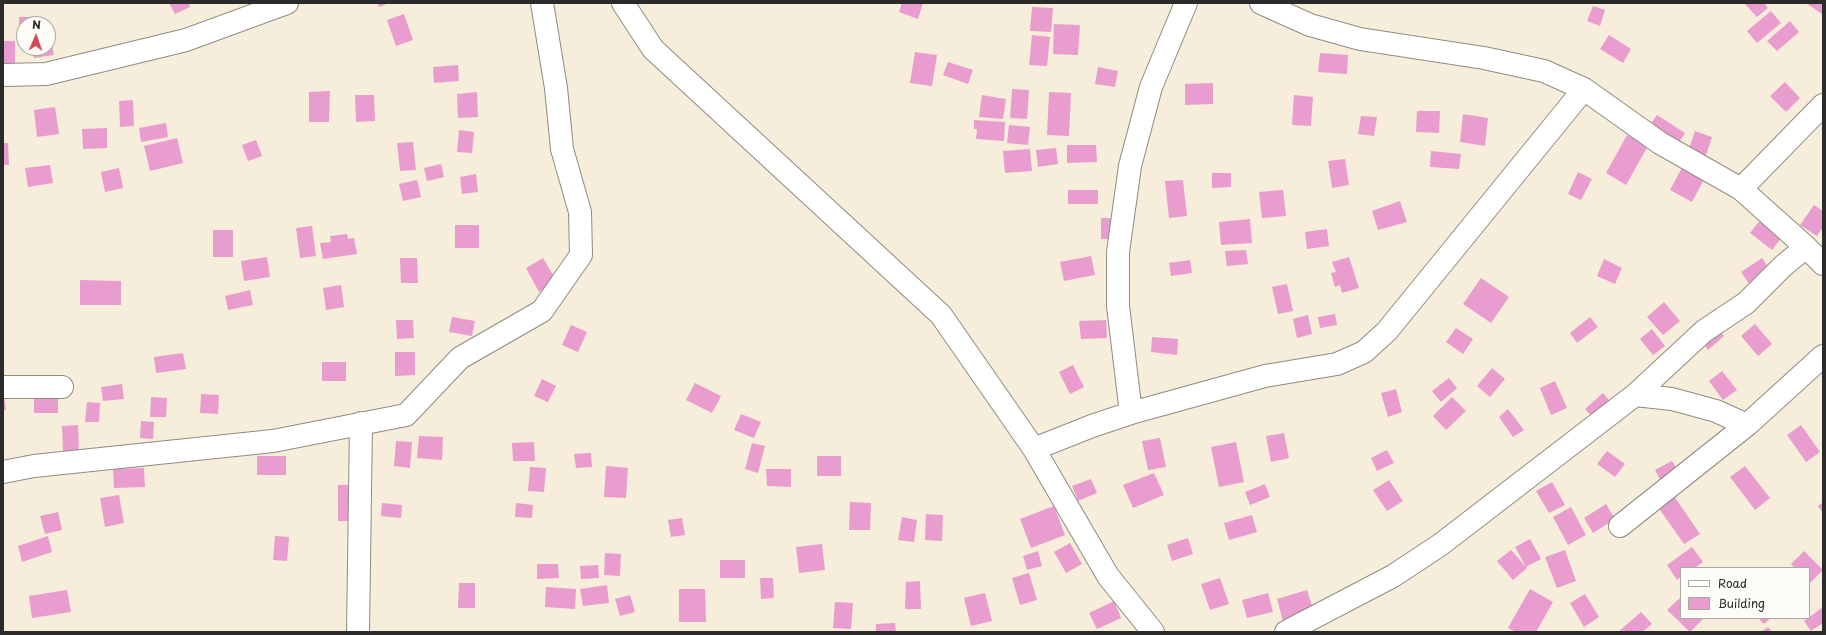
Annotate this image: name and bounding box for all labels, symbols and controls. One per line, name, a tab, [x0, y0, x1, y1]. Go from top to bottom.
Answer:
north arrow	[16, 16, 56, 56]
text: N	[32, 16, 41, 33]
legend	[1680, 567, 1810, 619]
text: Road	[1718, 574, 1747, 592]
text: Building	[1718, 594, 1765, 612]

